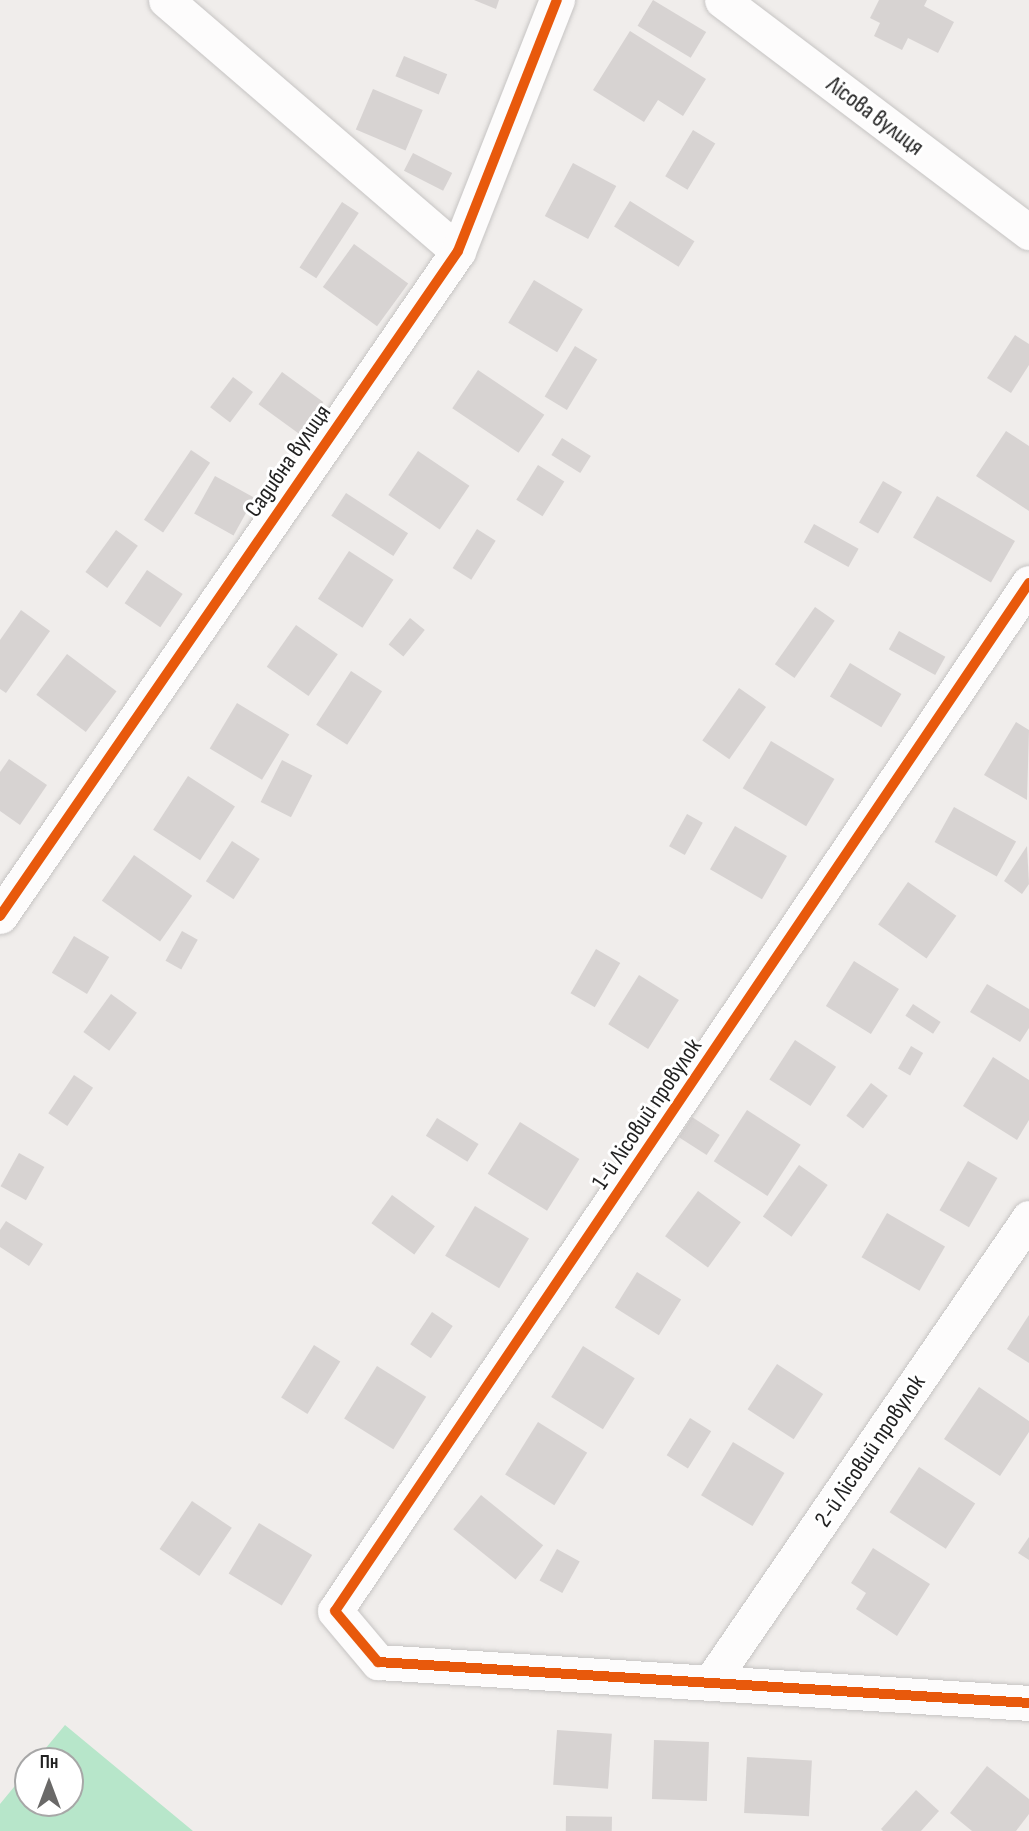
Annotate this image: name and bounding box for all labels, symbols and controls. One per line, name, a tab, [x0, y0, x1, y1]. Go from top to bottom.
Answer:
street label: Лісова вулиця	[821, 70, 929, 162]
street label: Садибна вулиця	[239, 399, 337, 523]
street label: 1-й Лісовий провулок	[586, 1033, 708, 1195]
street label: 2-й Лісовий провулок	[809, 1370, 931, 1532]
north arrow	[14, 1747, 84, 1817]
text: Пн	[40, 1751, 58, 1774]

